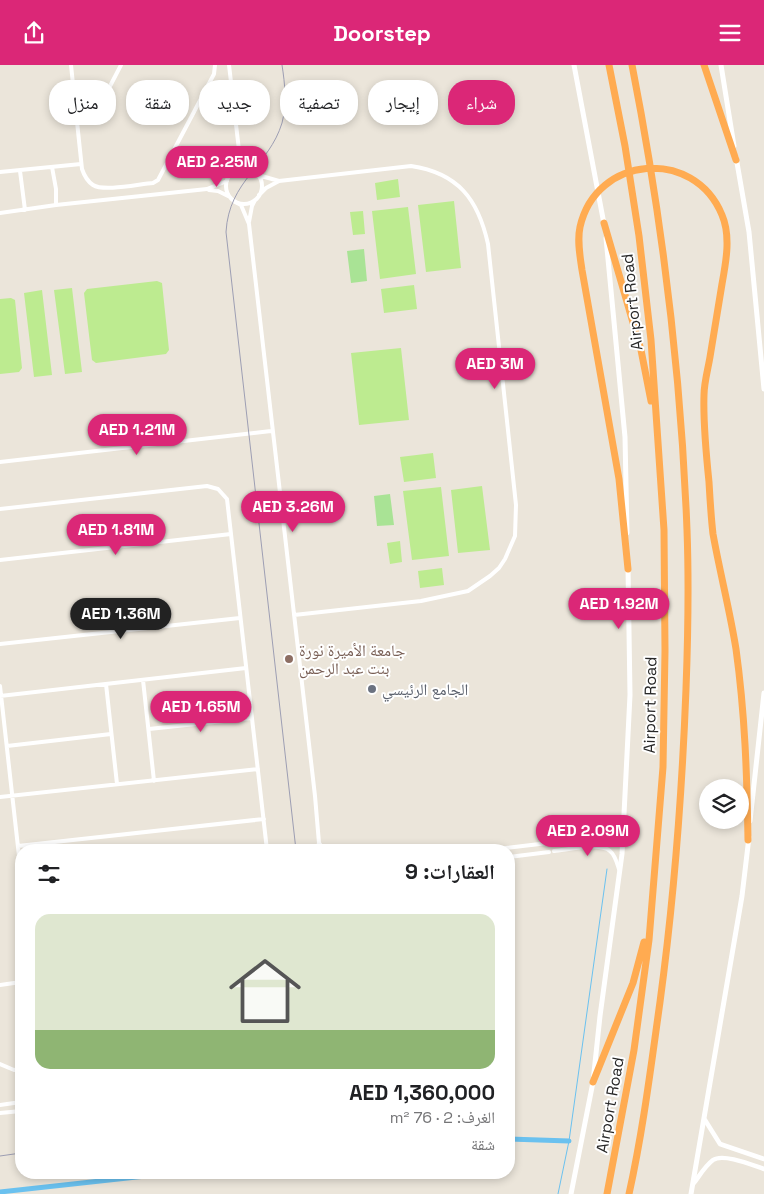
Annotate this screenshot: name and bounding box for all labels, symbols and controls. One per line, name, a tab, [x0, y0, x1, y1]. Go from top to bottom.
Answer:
icon: share	[20, 19, 48, 47]
text: Doorstep	[333, 19, 431, 47]
icon: menu	[716, 19, 744, 47]
chip: منزل	[49, 80, 116, 125]
chip: شقة	[126, 80, 189, 125]
chip: جديد	[199, 80, 270, 125]
chip: تصفية	[280, 80, 358, 125]
chip: إيجار	[368, 80, 438, 125]
chip: شراء	[448, 80, 515, 125]
pin: AED 2.25M	[160, 145, 274, 188]
text: AED 2.25M	[176, 151, 258, 172]
street label: Airport Road	[616, 253, 648, 351]
pin: AED 3M	[454, 347, 536, 390]
text: AED 3M	[466, 353, 524, 374]
pin: AED 1.21M	[80, 413, 194, 456]
text: AED 1.21M	[99, 419, 175, 440]
pin: AED 3.26M	[236, 491, 350, 533]
text: AED 3.26M	[252, 496, 334, 517]
pin: AED 1.81M	[59, 513, 173, 556]
text: AED 1.81M	[78, 519, 154, 540]
pin: AED 1.92M	[562, 587, 676, 630]
text: AED 1.92M	[579, 593, 659, 614]
pin: AED 1.36M	[64, 597, 178, 640]
text: AED 1.36M	[81, 603, 161, 624]
place label: جامعة الأميرة نورة بنت عبد الرحمن	[299, 640, 405, 679]
marker: جامعة الأميرة نورة بنت عبد الرحمن	[283, 653, 295, 665]
street label: Airport Road	[639, 656, 661, 754]
place label: الجامع الرئيسي	[382, 679, 468, 702]
marker: الجامع الرئيسي	[366, 683, 378, 695]
pin: AED 1.65M	[144, 691, 258, 733]
text: AED 1.65M	[161, 696, 241, 717]
map controls	[699, 779, 749, 829]
button: layers	[699, 779, 749, 829]
pin: AED 2.09M	[531, 815, 645, 857]
text: AED 2.09M	[547, 820, 629, 841]
text: العقارات: 9	[405, 858, 495, 885]
icon: filters	[35, 860, 63, 888]
icon: home	[220, 946, 310, 1036]
street label: Airport Road	[591, 1055, 629, 1155]
text: AED 1,360,000	[349, 1079, 495, 1106]
text: الغرف: 2 · 76 m²	[390, 1107, 495, 1128]
text: شقة	[471, 1134, 495, 1155]

